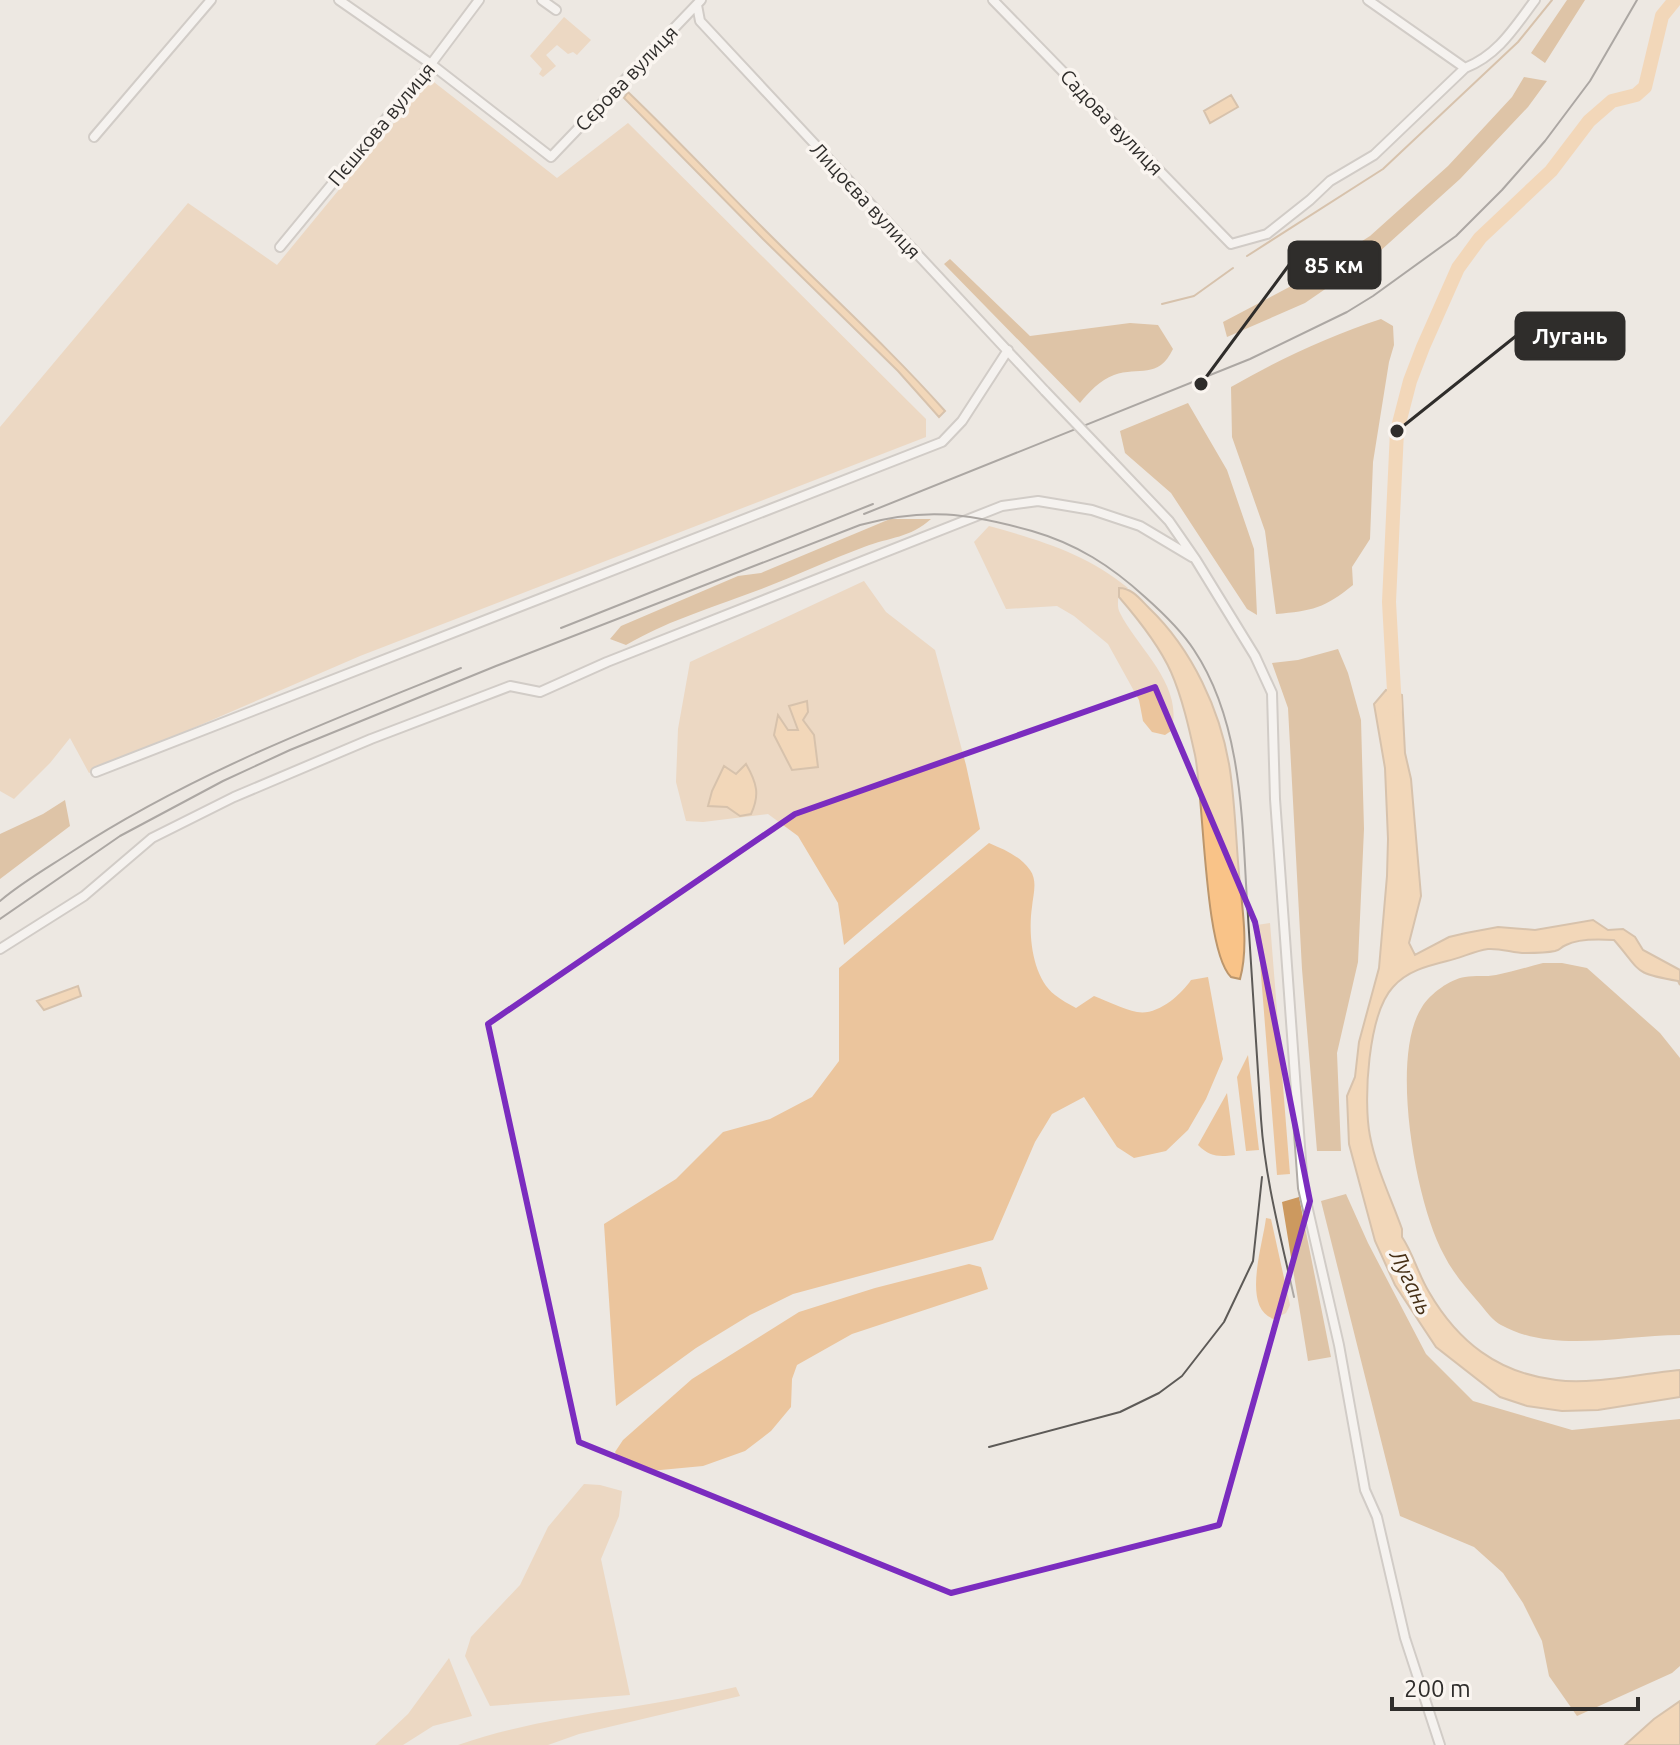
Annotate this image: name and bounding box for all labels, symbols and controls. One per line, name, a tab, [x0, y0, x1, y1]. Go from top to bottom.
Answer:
street label: Сєрова вулиця	[570, 21, 682, 135]
street label: Пєшкова вулиця	[323, 58, 439, 190]
street label: Садова вулиця	[1056, 64, 1168, 180]
street label: Лицоєва вулиця	[806, 137, 926, 263]
callout: 85 км	[1289, 242, 1380, 288]
text: 85 км	[1304, 252, 1364, 277]
callout: Лугань	[1516, 313, 1624, 359]
text: Лугань	[1532, 323, 1608, 348]
water label: Лугань	[1385, 1245, 1438, 1319]
scale bar	[1392, 1661, 1638, 1711]
text: 200 m	[1404, 1675, 1471, 1702]

